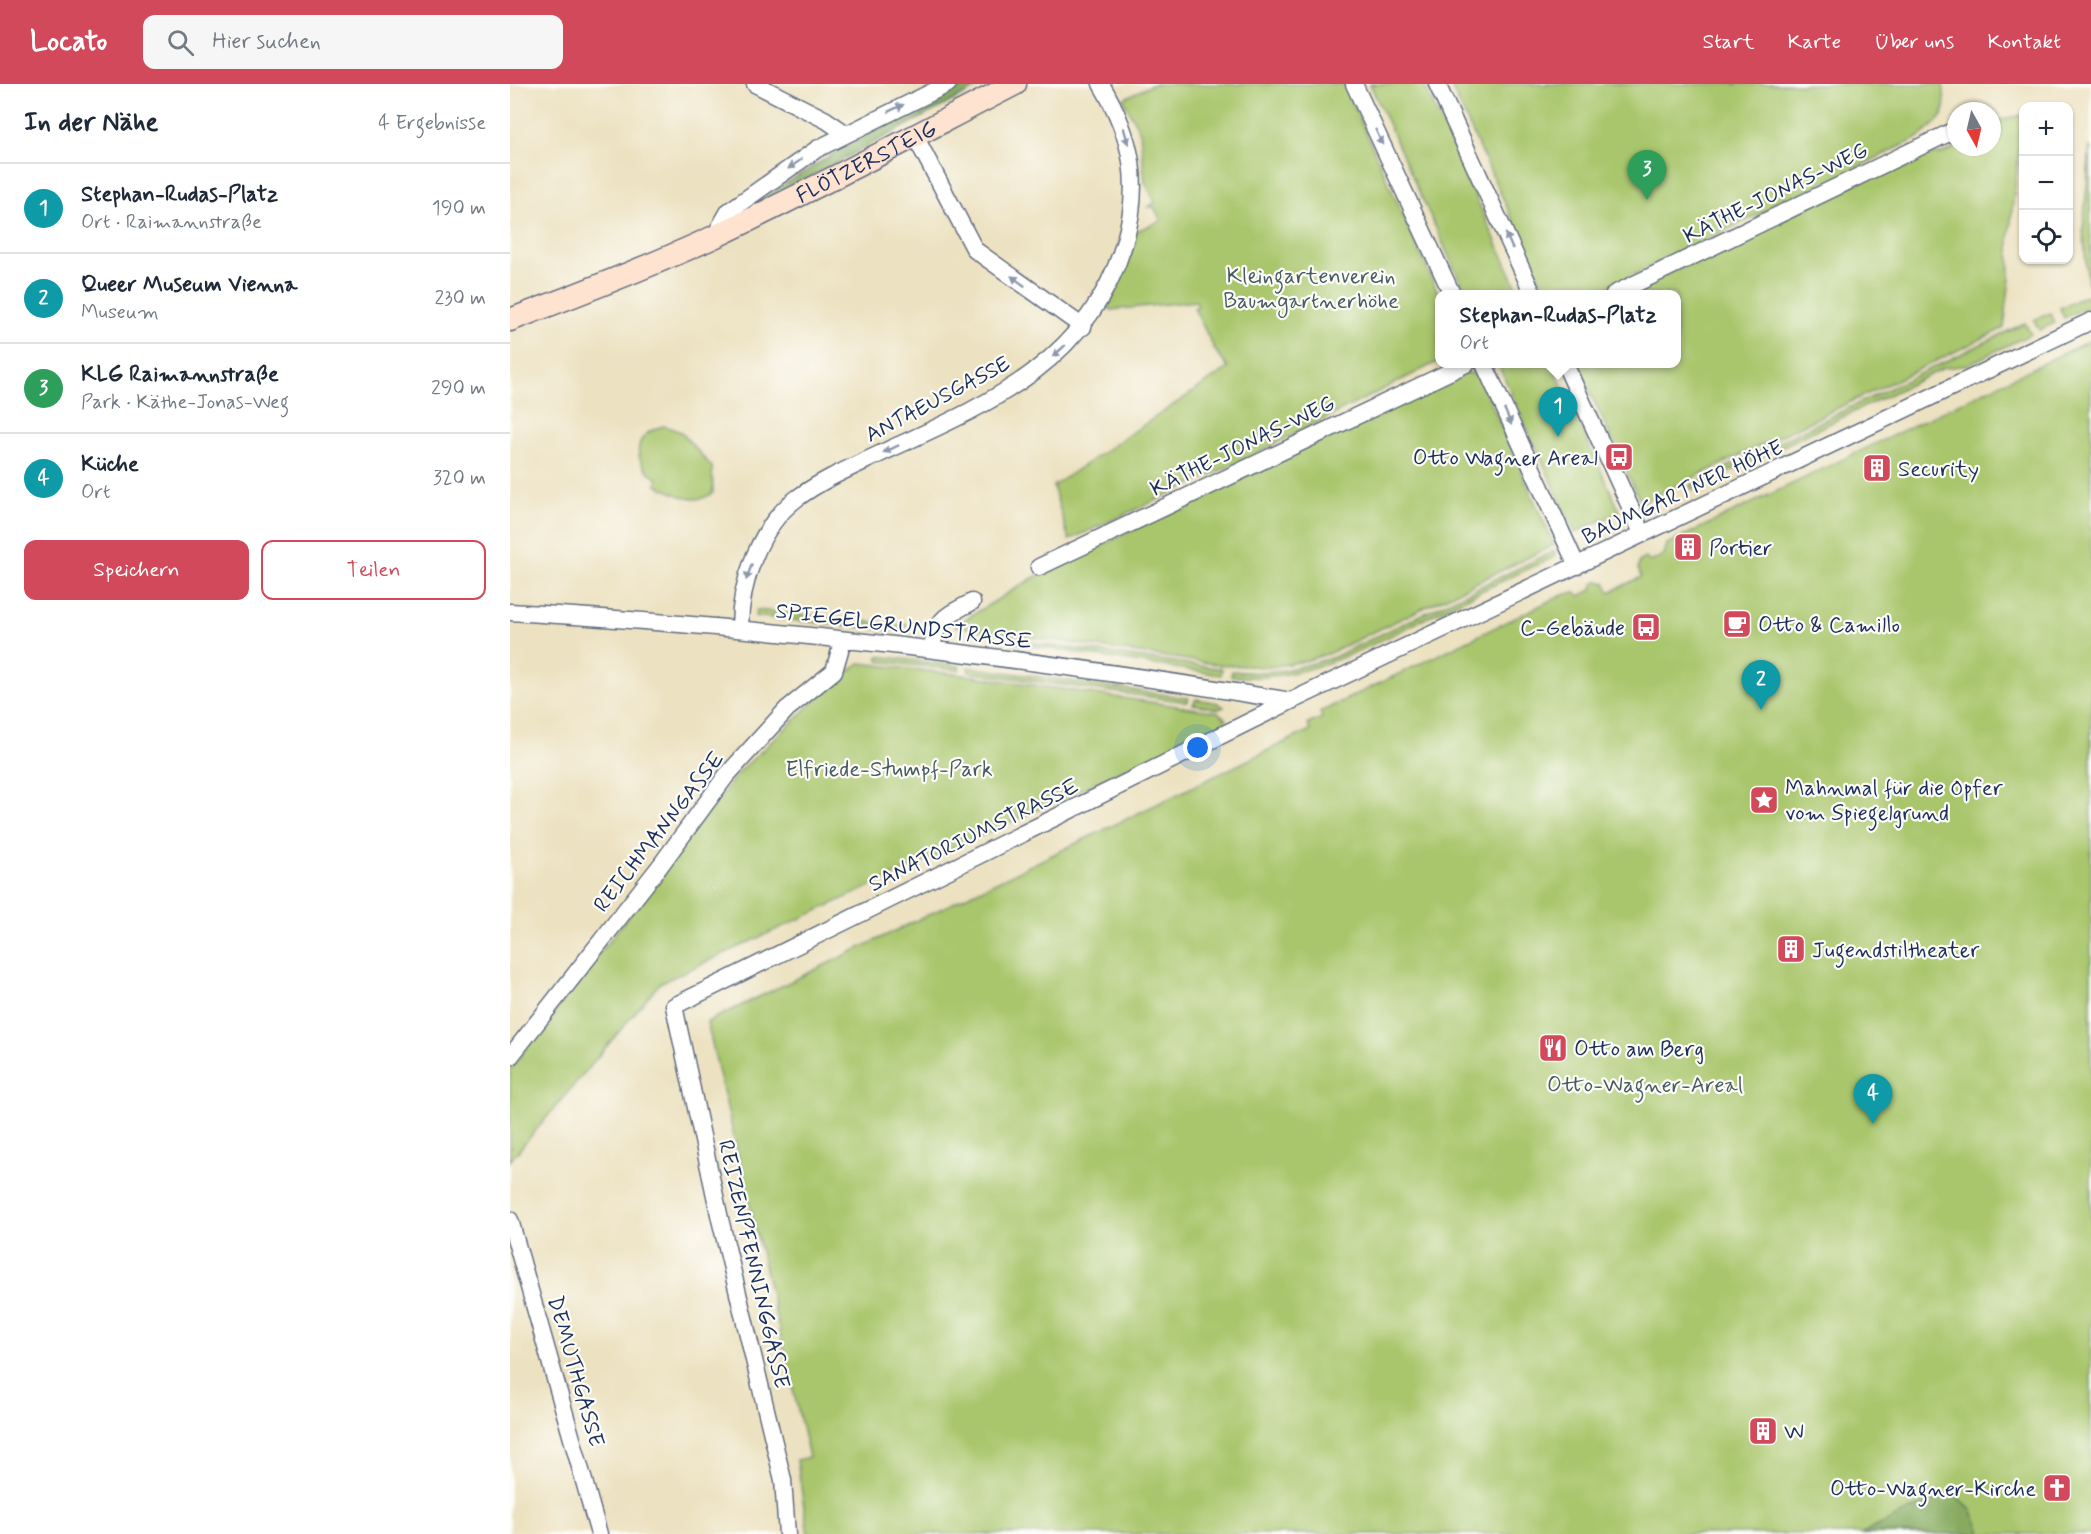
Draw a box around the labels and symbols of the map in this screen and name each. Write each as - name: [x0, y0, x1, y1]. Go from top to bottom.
- north arrow: [1947, 102, 2001, 156]
- one-way arrow: [888, 104, 905, 113]
- street label: FLÖTZERSTEIG: [792, 115, 942, 211]
- one-way arrow: [1122, 128, 1131, 146]
- one-way arrow: [1374, 129, 1383, 146]
- street label: KÄTHE-JONAS-WEG: [1679, 137, 1873, 251]
- pin: 3: [1628, 150, 1666, 200]
- one-way arrow: [788, 158, 803, 170]
- one-way arrow: [1504, 233, 1513, 250]
- park label: Kleingartenverein Baumgartnerhöhe: [1223, 263, 1399, 319]
- one-way arrow: [1010, 275, 1026, 287]
- one-way arrow: [1052, 344, 1067, 357]
- street label: ANTAEUSGASSE: [861, 350, 1015, 450]
- pin: 1: [1538, 388, 1578, 437]
- street label: KÄTHE-JONAS-WEG: [1146, 390, 1340, 504]
- one-way arrow: [1503, 408, 1513, 426]
- street label: BAUMGARTNER HÖHE: [1578, 434, 1788, 552]
- bus stop icon: Otto Wagner Areal: [1603, 441, 1635, 473]
- one-way arrow: [881, 444, 899, 454]
- place label: Otto Wagner Areal: [1413, 445, 1598, 476]
- building icon: Security: [1861, 452, 1893, 484]
- place label: Security: [1898, 456, 1979, 484]
- building icon: Portier: [1672, 531, 1704, 563]
- place label: Portier: [1709, 535, 1772, 563]
- one-way arrow: [744, 563, 754, 581]
- street label: SPIEGELGRUNDSTRASSE: [774, 597, 1034, 657]
- cafe icon: Otto & Camillo: [1721, 608, 1753, 640]
- bus stop icon: C-Gebäude: [1630, 611, 1662, 643]
- place label: Otto & Camillo: [1758, 612, 1900, 640]
- place label: C-Gebäude: [1520, 615, 1625, 643]
- pin: 2: [1742, 660, 1780, 710]
- your location: [1183, 733, 1212, 762]
- street label: REICHMANNGASSE: [588, 746, 731, 918]
- park label: Elfriede-Stumpf-Park: [785, 756, 993, 784]
- street label: SANATORIUMSTRASSE: [864, 773, 1084, 899]
- place label: Mahnmal für die Opfer vom Spiegelgrund: [1785, 775, 2004, 831]
- place icon: Mahnmal für die Opfer vom Spiegelgrund: [1748, 784, 1780, 816]
- building icon: Jugendstiltheater: [1775, 933, 1807, 965]
- place label: Jugendstiltheater: [1812, 937, 1980, 968]
- restaurant icon: Otto am Berg: [1537, 1032, 1569, 1064]
- place label: Otto am Berg: [1574, 1036, 1704, 1065]
- park label: Otto-Wagner-Areal: [1547, 1072, 1743, 1103]
- pin: 4: [1854, 1074, 1892, 1124]
- street label: REIZENPFENNINGGASSE: [711, 1137, 795, 1392]
- street label: DEMUTHGASSE: [540, 1293, 610, 1450]
- building icon: W: [1747, 1415, 1779, 1447]
- place label: W: [1784, 1419, 1804, 1447]
- church icon: Otto-Wagner-Kirche: [2041, 1472, 2073, 1504]
- place label: Otto-Wagner-Kirche: [1830, 1476, 2036, 1507]

